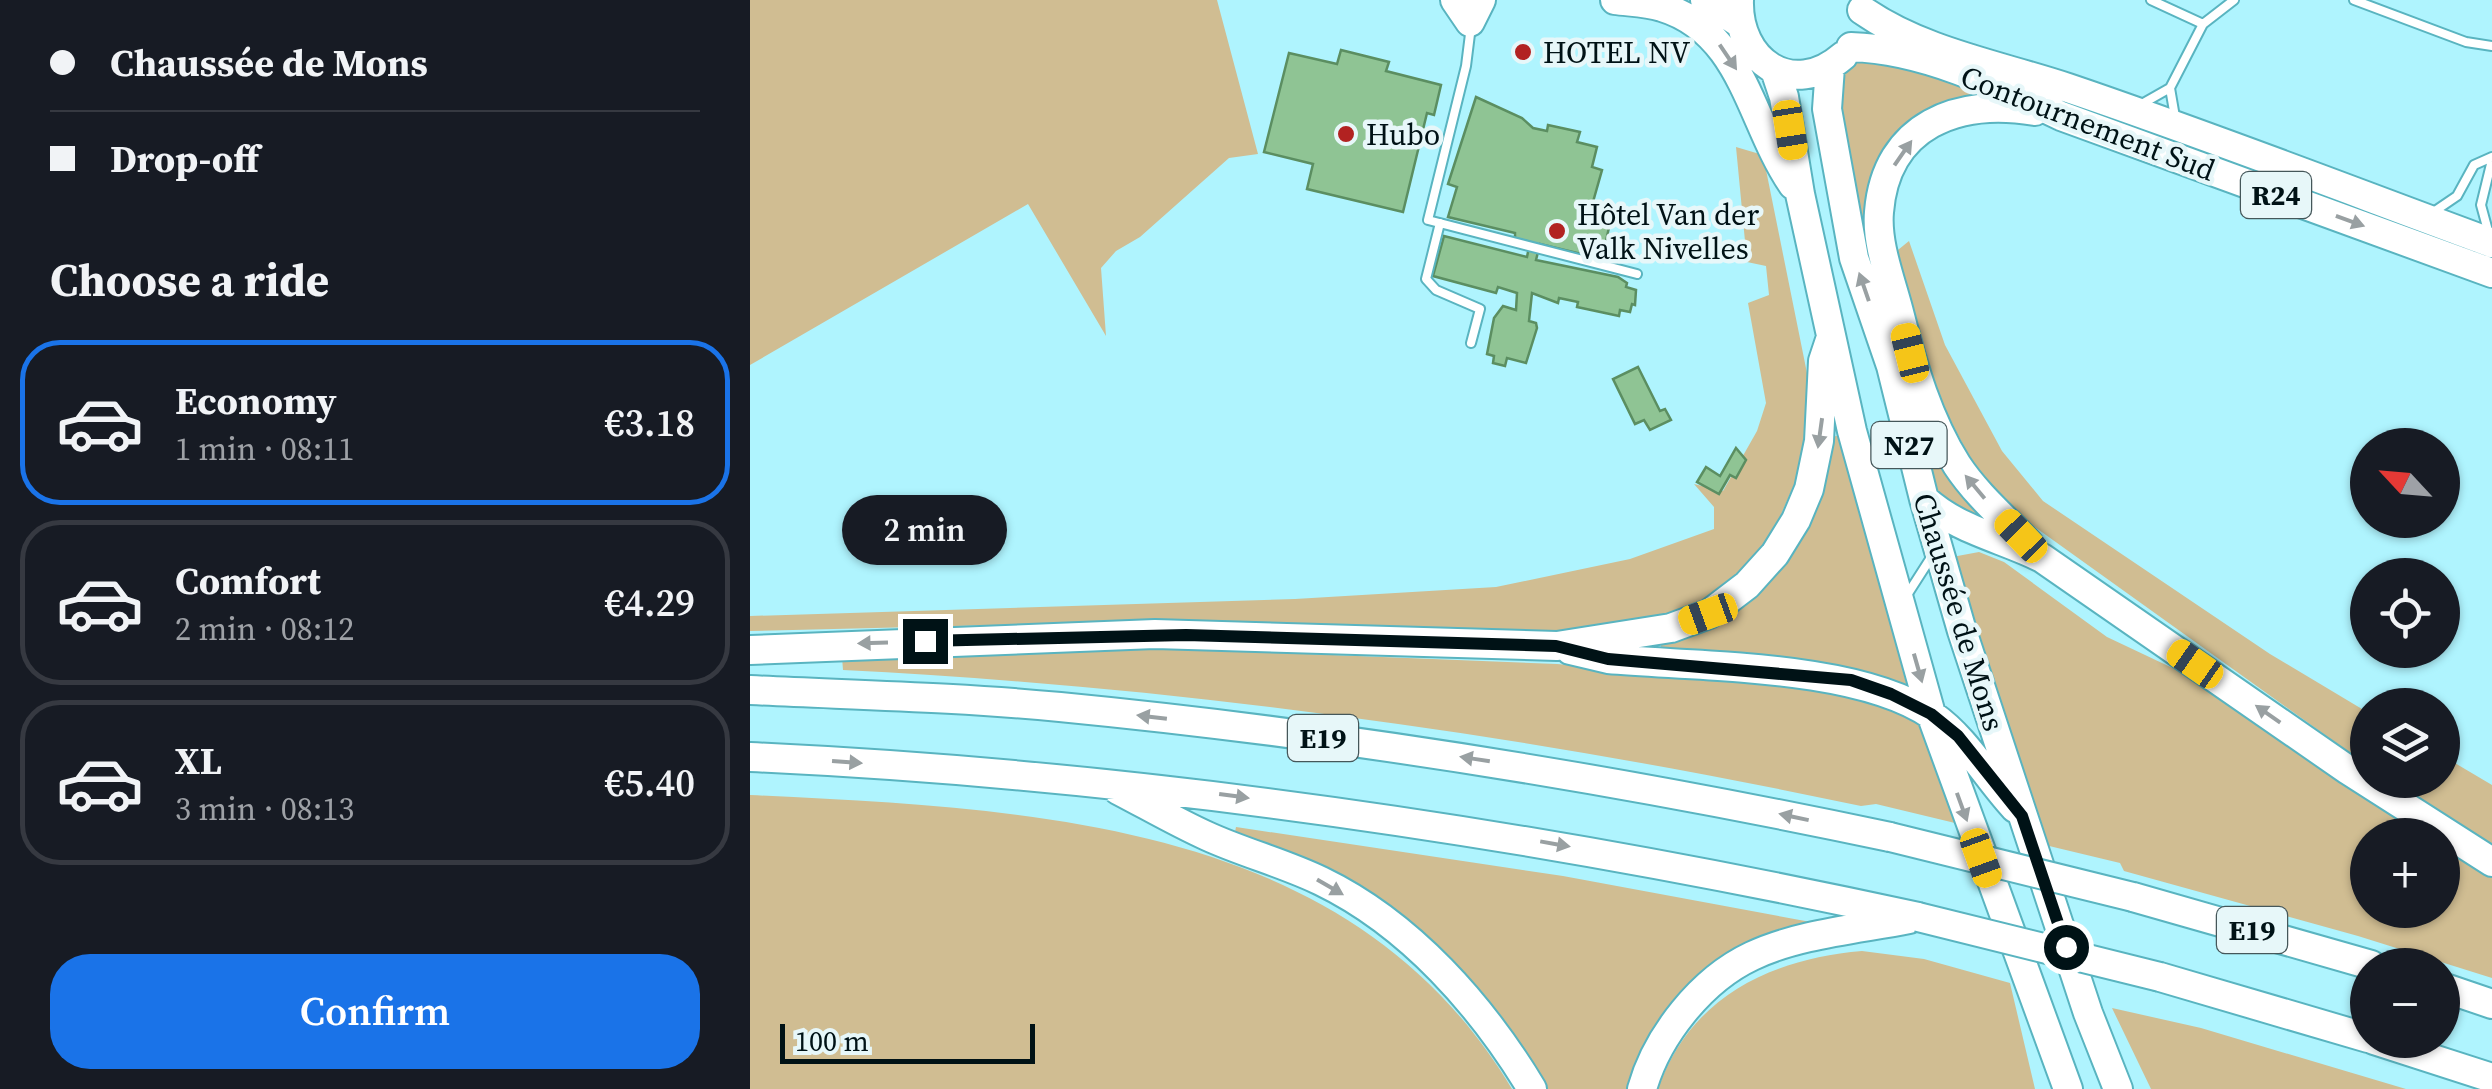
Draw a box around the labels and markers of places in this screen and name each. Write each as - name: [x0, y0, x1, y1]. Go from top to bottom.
- place label: HOTEL NV: [1543, 32, 1690, 73]
- marker: HOTEL NV: [1512, 41, 1534, 63]
- place label: Hubo: [1366, 114, 1440, 155]
- marker: Hubo: [1335, 123, 1357, 145]
- place label: Hôtel Van der Valk Nivelles: [1577, 194, 1759, 269]
- marker: Hôtel Van der Valk Nivelles: [1546, 220, 1568, 242]

